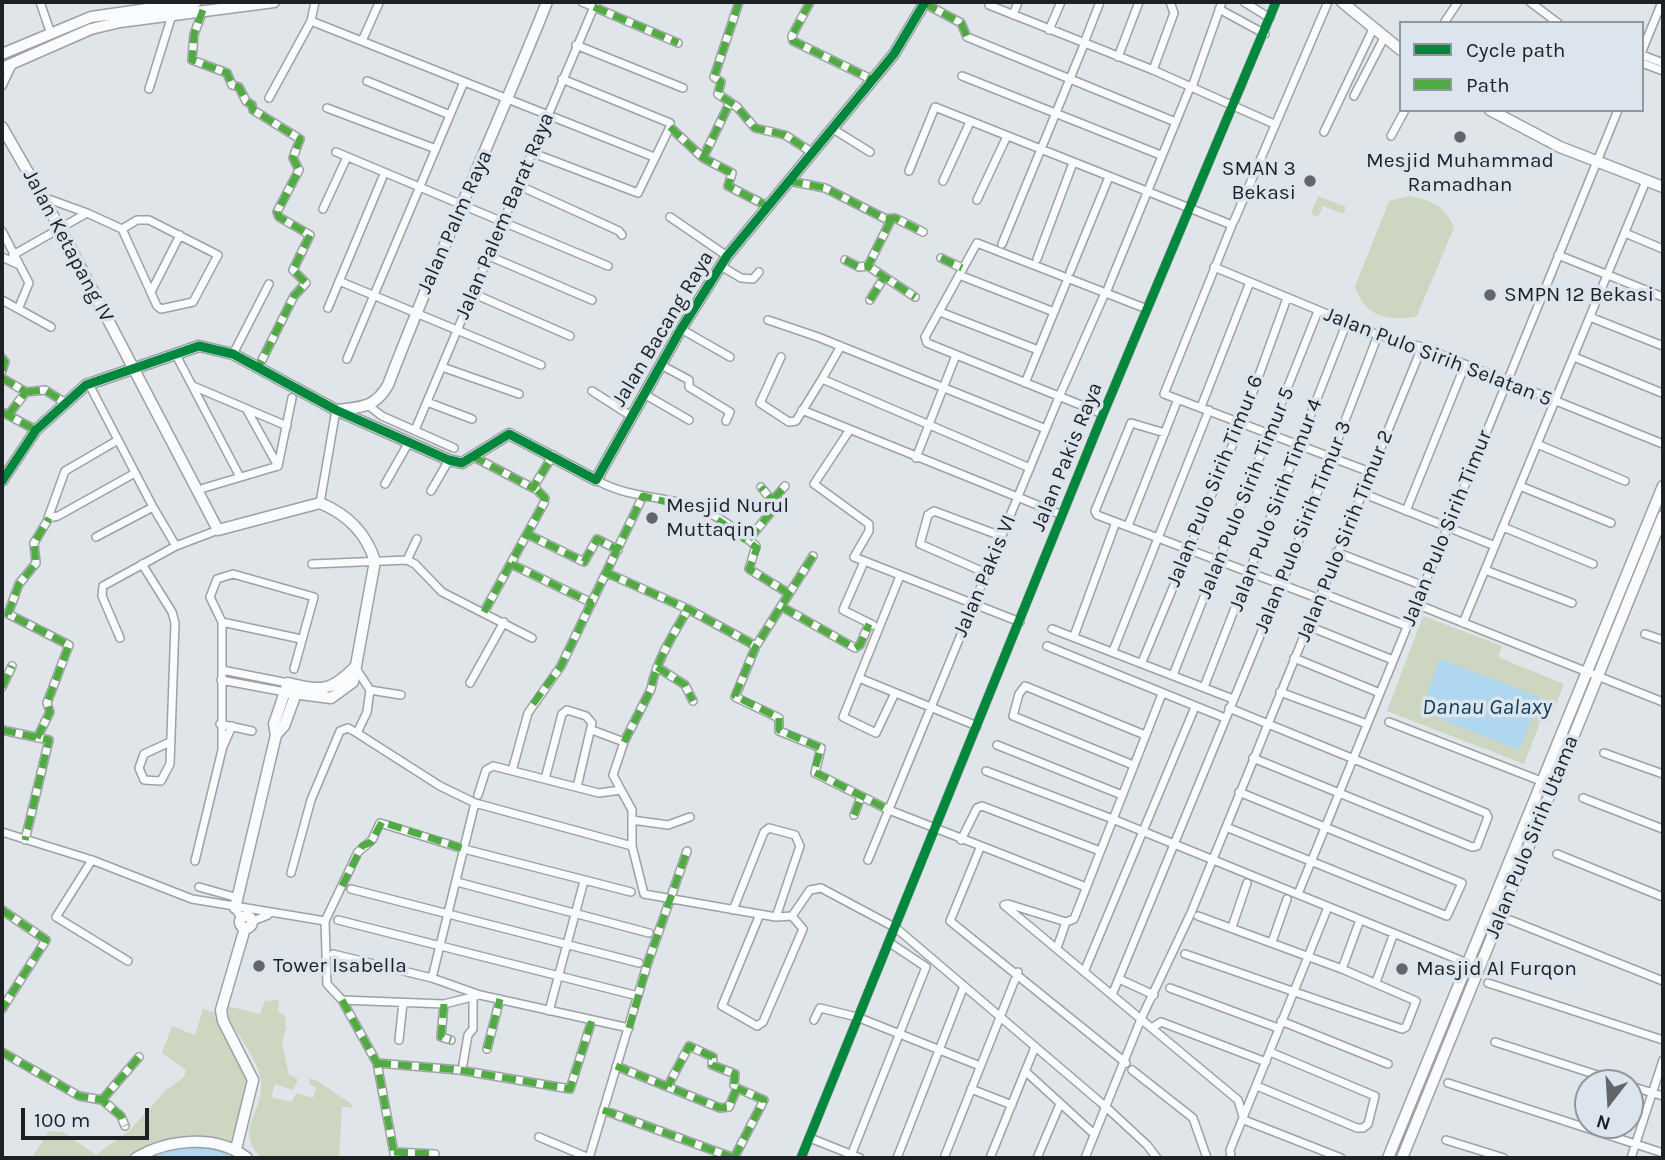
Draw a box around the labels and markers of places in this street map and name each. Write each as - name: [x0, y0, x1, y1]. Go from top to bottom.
- marker: Mesjid Muhammad Ramadhan: [1452, 129, 1468, 145]
- place label: Mesjid Muhammad Ramadhan: [1366, 148, 1554, 198]
- place label: SMAN 3 Bekasi: [1222, 156, 1296, 206]
- marker: SMAN 3 Bekasi: [1302, 173, 1318, 189]
- place label: SMPN 12 Bekasi: [1504, 282, 1654, 308]
- marker: SMPN 12 Bekasi: [1482, 287, 1498, 303]
- place label: Mesjid Nurul Muttaqin: [666, 493, 789, 543]
- marker: Mesjid Nurul Muttaqin: [644, 510, 660, 526]
- place label: Tower Isabella: [273, 953, 407, 979]
- place label: Masjid Al Furqon: [1416, 956, 1577, 982]
- marker: Tower Isabella: [251, 958, 267, 974]
- marker: Masjid Al Furqon: [1394, 961, 1410, 977]

